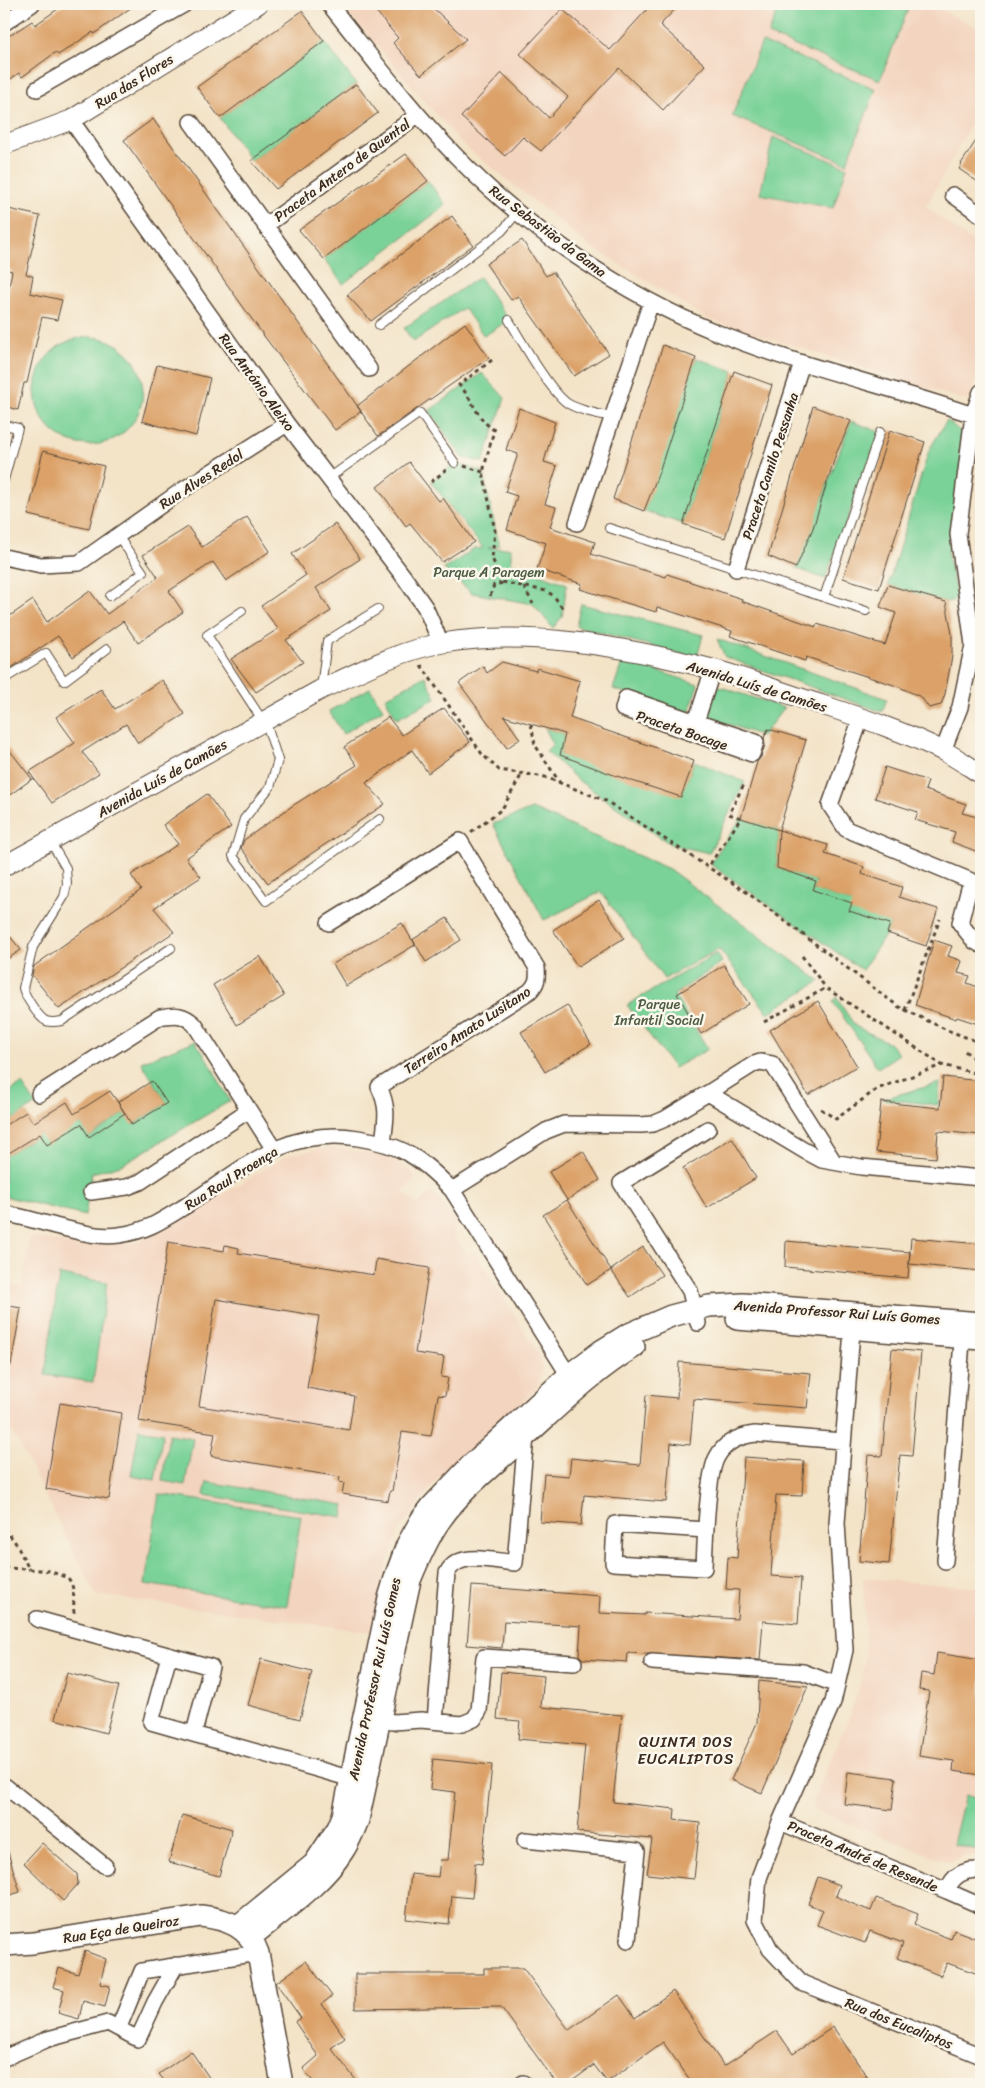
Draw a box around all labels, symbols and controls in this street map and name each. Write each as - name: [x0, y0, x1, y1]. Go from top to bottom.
- street label: Rua das Flores: [90, 47, 179, 116]
- street label: Praceta Antero de Quental: [269, 111, 417, 229]
- street label: Rua Sebastião da Gama: [483, 179, 612, 284]
- street label: Rua António Aleixo: [212, 328, 301, 437]
- street label: Praceta Camilo Pessanha: [735, 389, 806, 543]
- street label: Rua Alves Redol: [154, 442, 249, 516]
- park label: Parque A Paragem: [433, 560, 545, 585]
- street label: Avenida Luís de Camões: [683, 653, 831, 720]
- street label: Praceta Bocage: [633, 703, 731, 758]
- street label: Avenida Luís de Camões: [92, 732, 233, 825]
- street label: Terreiro Amato Lusitano: [398, 980, 536, 1081]
- park label: Parque Infantil Social: [614, 992, 705, 1033]
- street label: Rua Raul Proença: [179, 1140, 283, 1217]
- street label: Avenida Professor Rui Luís Gomes: [732, 1293, 941, 1332]
- street label: Avenida Professor Rui Luís Gomes: [341, 1575, 408, 1784]
- district label: QUINTA DOS EUCALIPTOS: [638, 1729, 734, 1772]
- street label: Praceta André de Resende: [783, 1813, 942, 1900]
- street label: Rua Eça de Queiroz: [61, 1908, 181, 1951]
- street label: Rua dos Eucaliptos: [841, 1990, 957, 2057]

